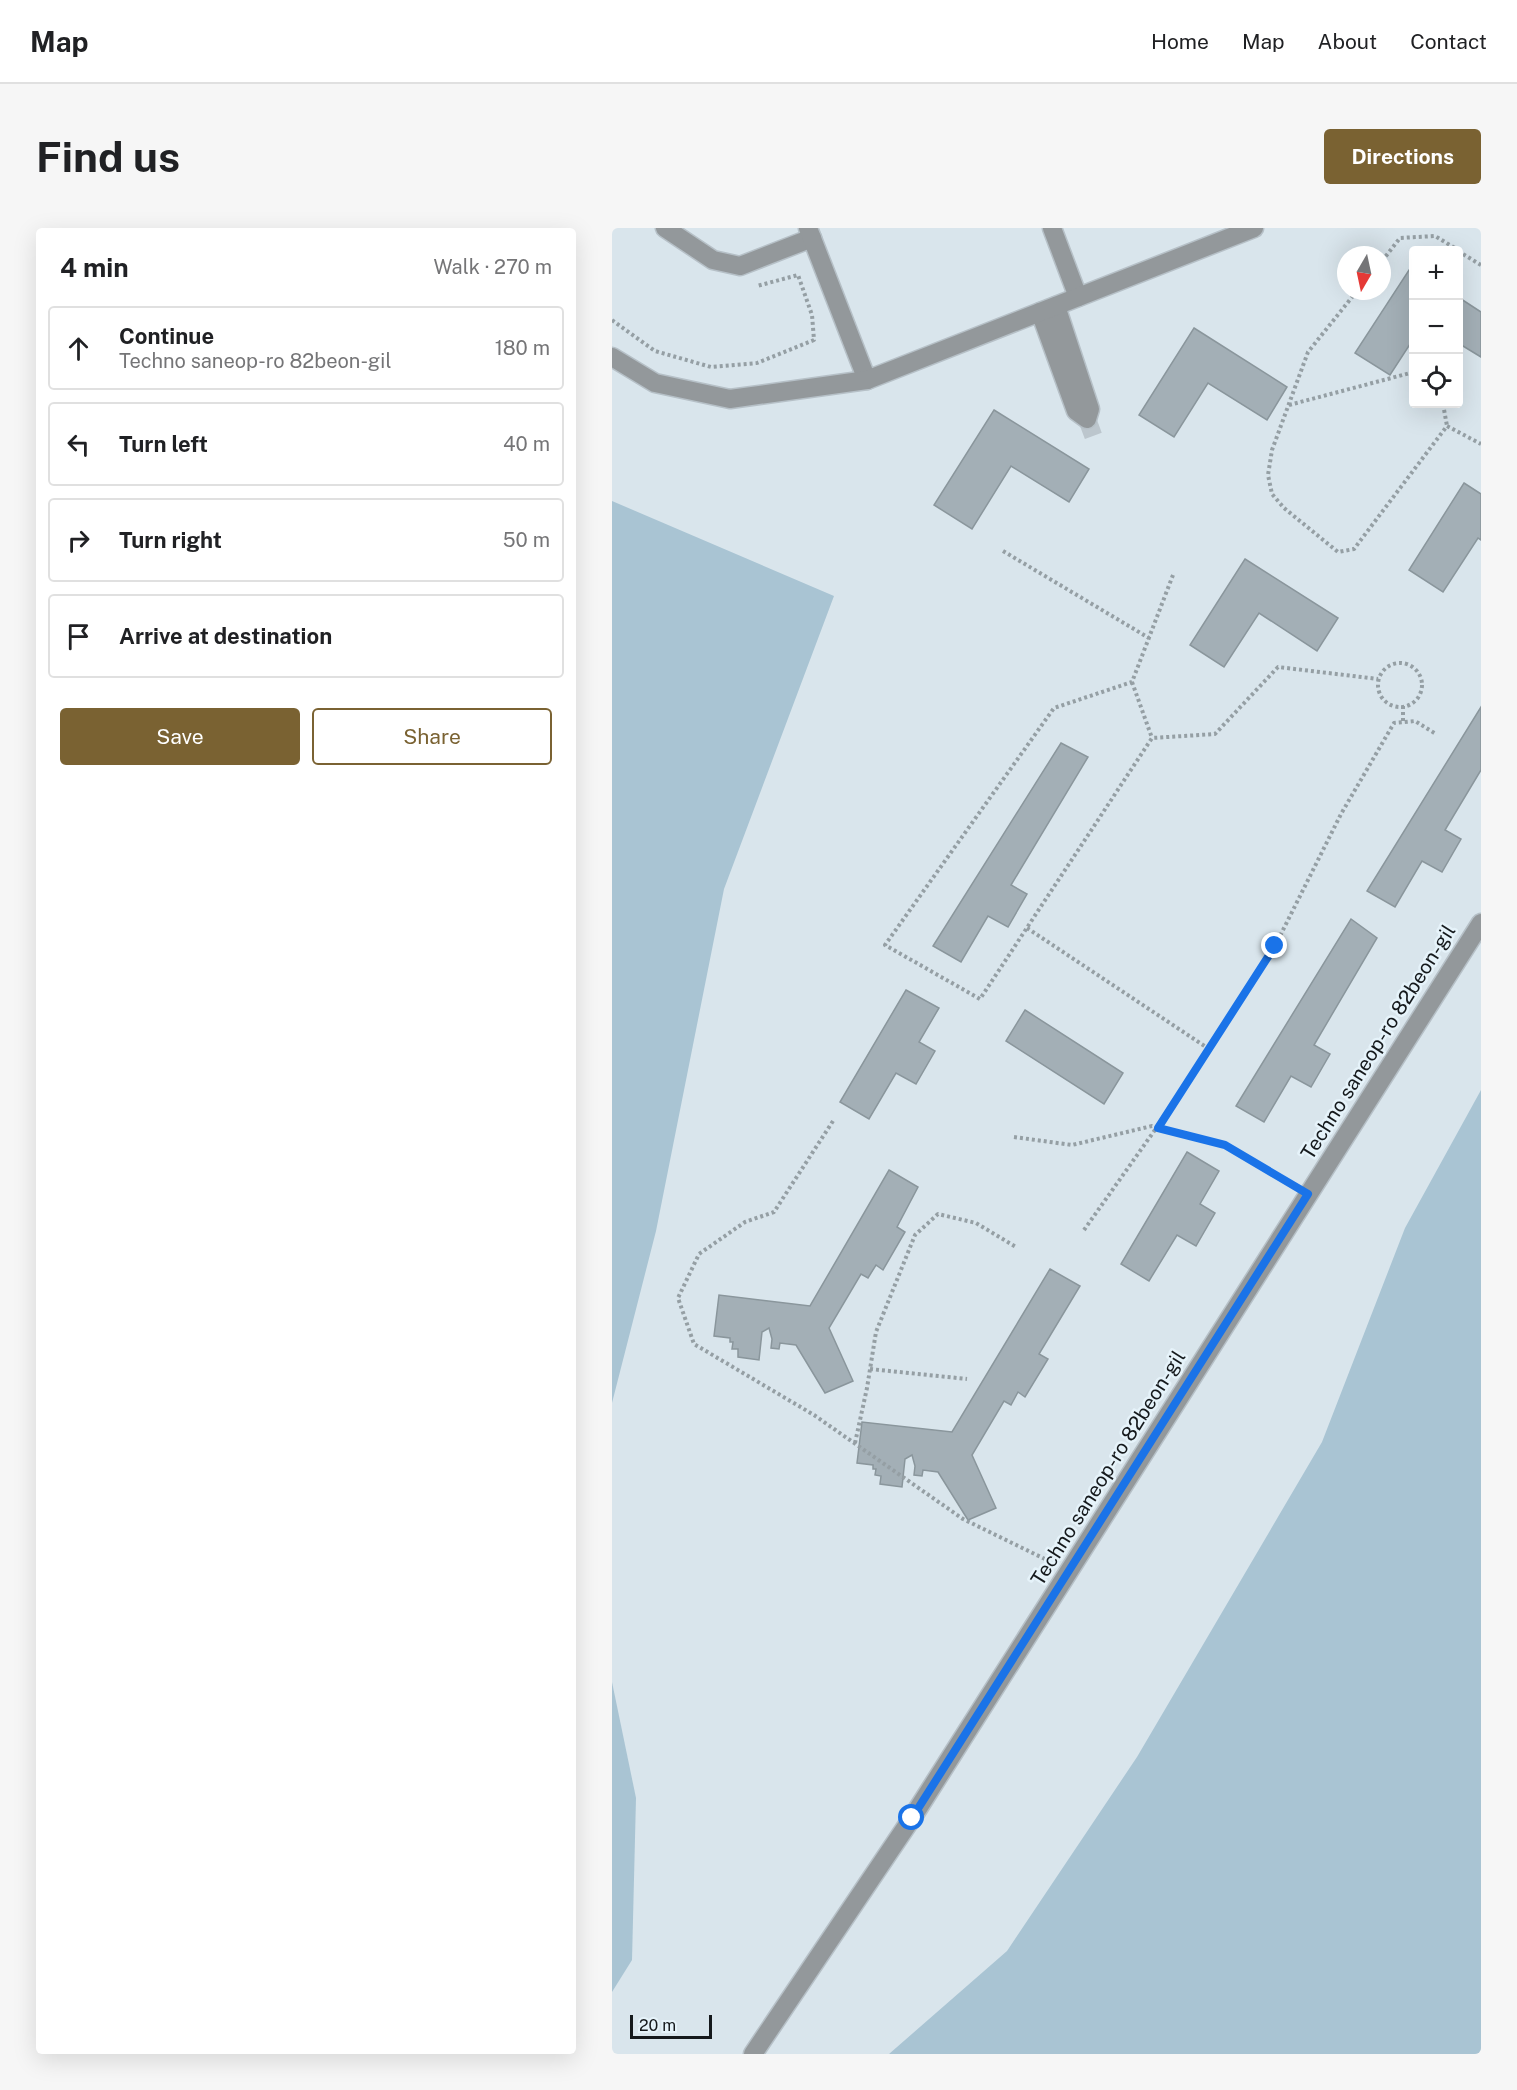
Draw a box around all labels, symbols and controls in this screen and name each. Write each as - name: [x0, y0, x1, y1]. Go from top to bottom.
- text: Map: [30, 25, 89, 58]
- text: Home: [1151, 29, 1209, 54]
- text: Map: [1242, 29, 1285, 54]
- text: About: [1318, 29, 1377, 54]
- text: Contact: [1410, 29, 1487, 54]
- button: Directions: [1324, 129, 1481, 184]
- text: Find us: [36, 132, 180, 181]
- north arrow: [1337, 246, 1391, 300]
- map controls: [1409, 246, 1463, 408]
- button: +: [1409, 246, 1463, 300]
- text: 4 min: [60, 252, 129, 283]
- text: Walk · 270 m: [433, 255, 552, 279]
- button: −: [1409, 300, 1463, 354]
- text: Continue: [119, 323, 214, 349]
- icon: ahead: [62, 332, 95, 365]
- text: 180 m: [495, 336, 550, 360]
- text: Techno saneop-ro 82beon-gil: [119, 349, 391, 373]
- button: locate: [1409, 354, 1463, 408]
- icon: left: [62, 428, 95, 461]
- text: Turn left: [119, 431, 208, 457]
- text: 40 m: [503, 432, 550, 456]
- icon: right: [62, 524, 95, 557]
- text: Turn right: [119, 527, 222, 553]
- text: 50 m: [503, 528, 550, 552]
- icon: arrive: [62, 620, 95, 653]
- text: Arrive at destination: [119, 623, 332, 649]
- button: Save: [60, 708, 300, 765]
- button: Share: [312, 708, 552, 765]
- street label: Techno saneop-ro 82beon-gil: [1296, 920, 1460, 1164]
- route end: [1261, 932, 1287, 958]
- street label: Techno saneop-ro 82beon-gil: [1026, 1346, 1190, 1590]
- route start: [898, 1804, 924, 1830]
- scale bar: [630, 2012, 712, 2040]
- text: 20 m: [639, 2016, 676, 2035]

